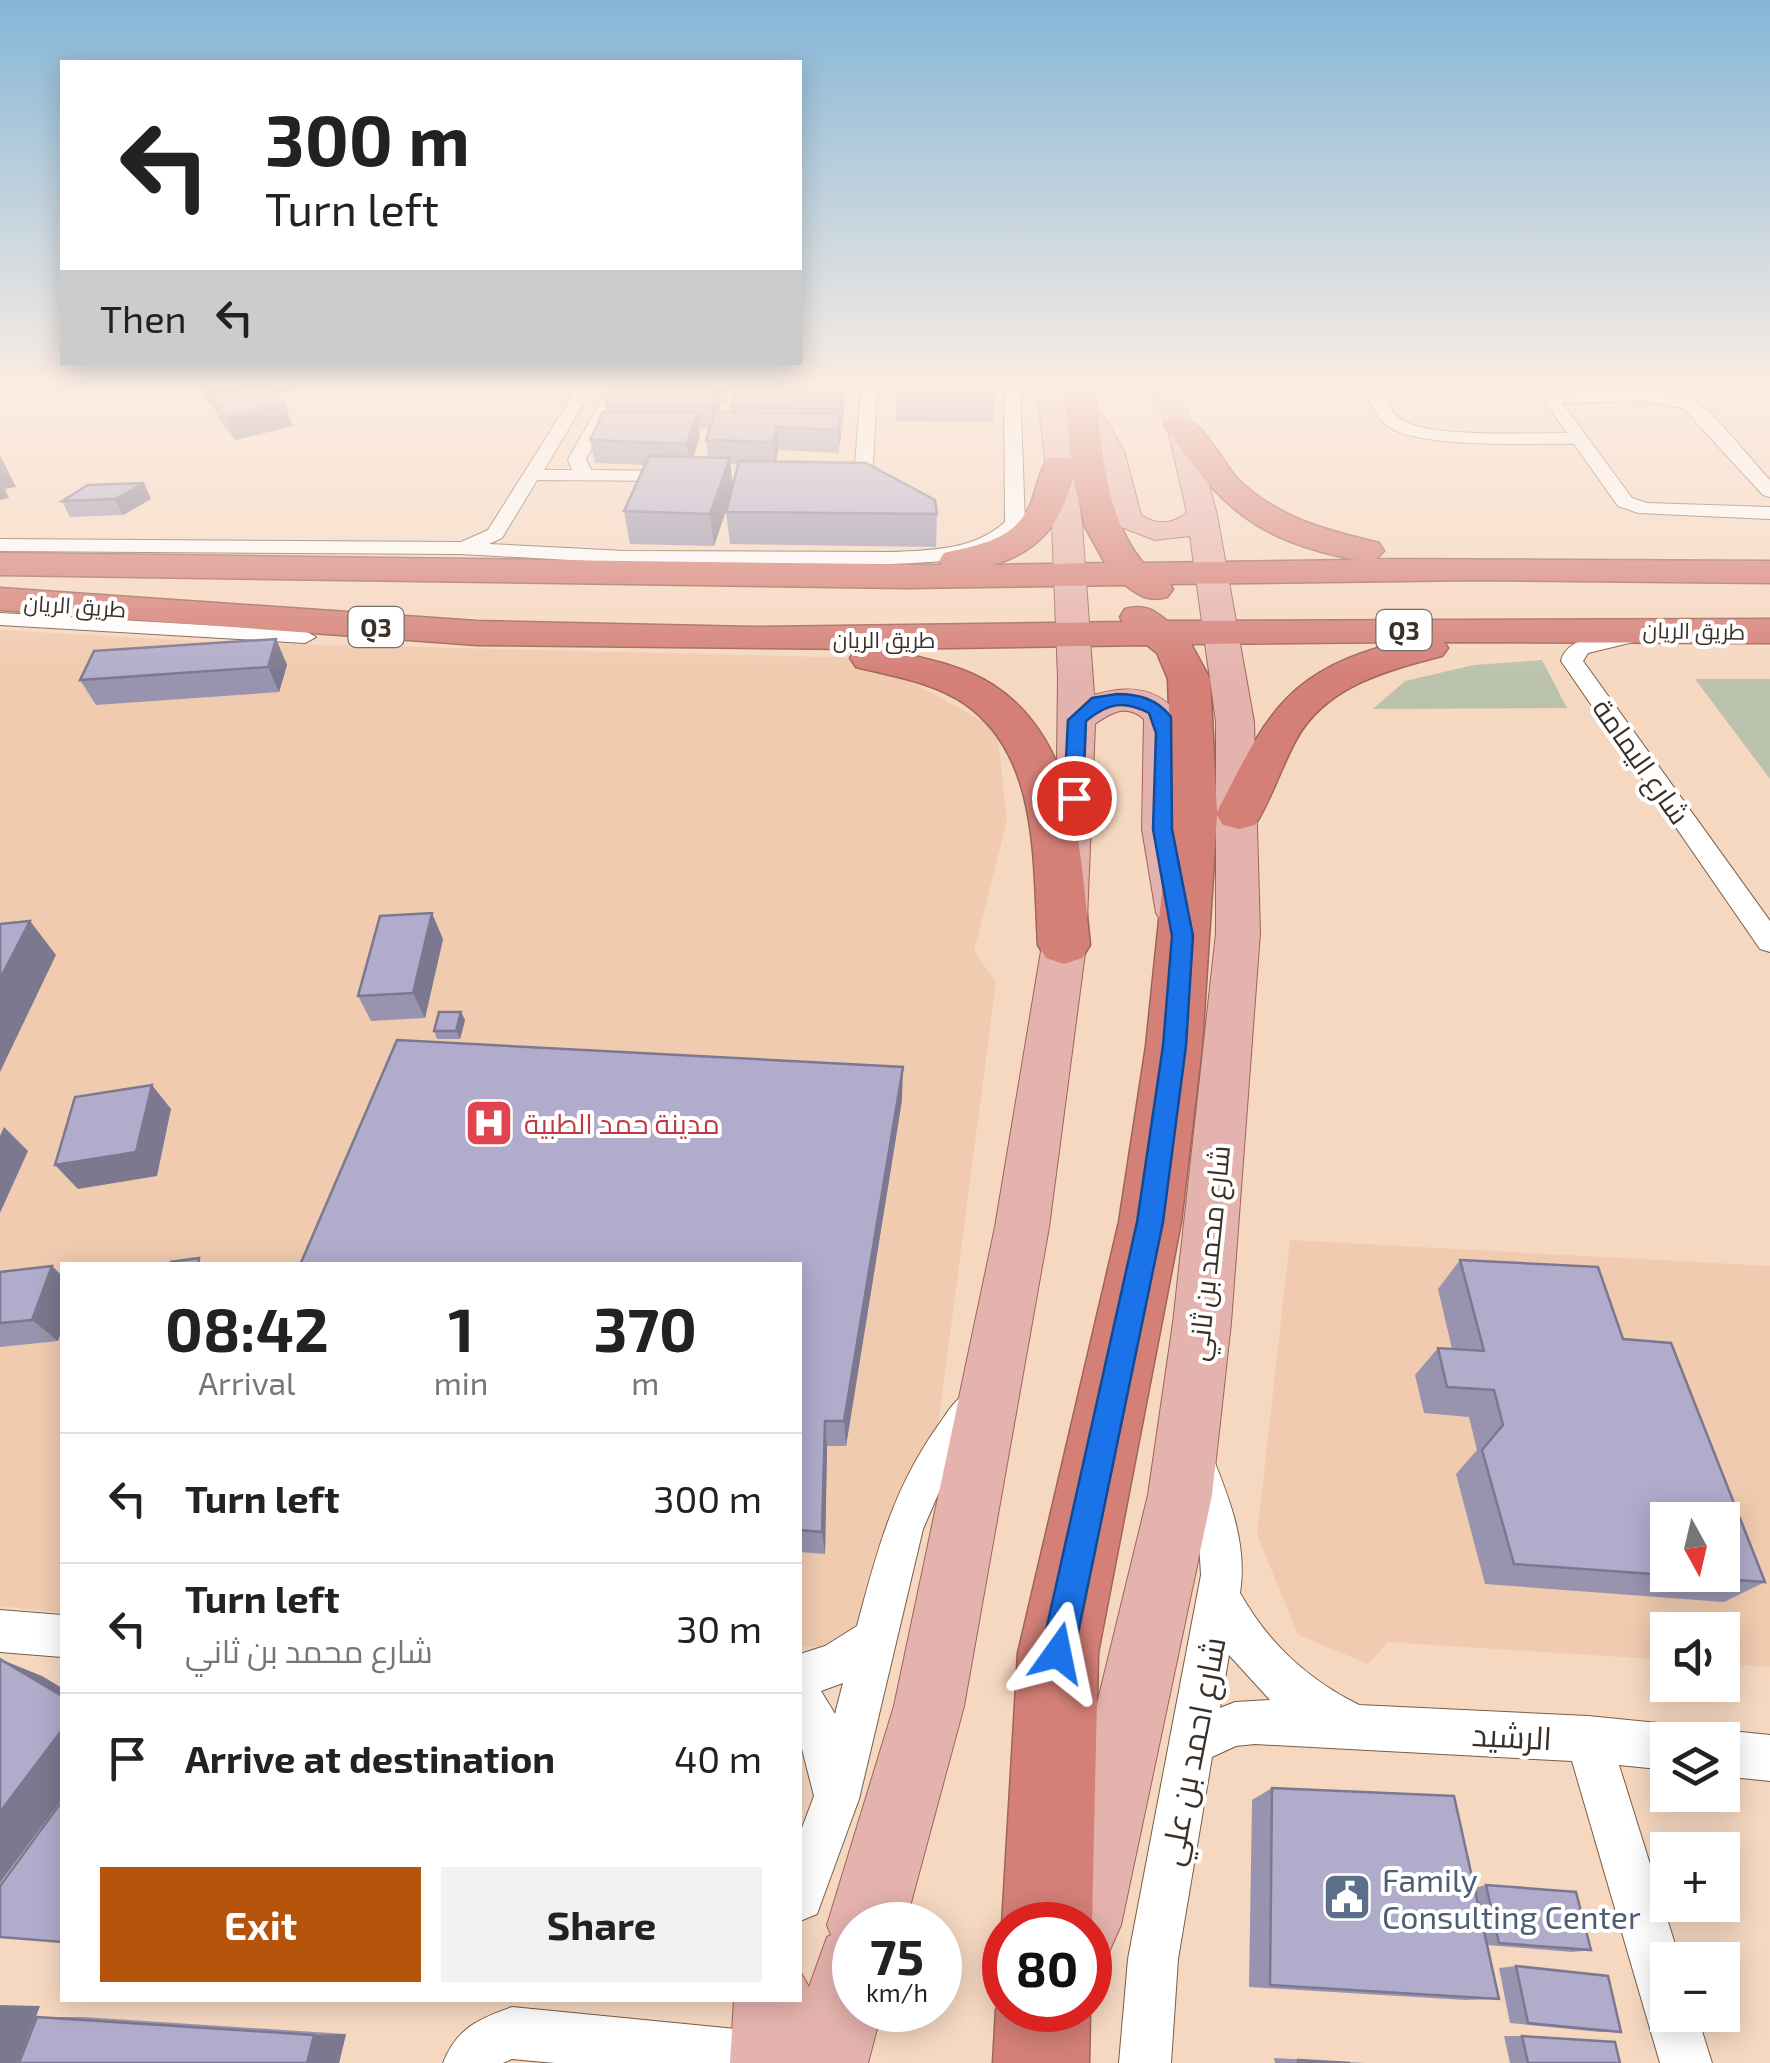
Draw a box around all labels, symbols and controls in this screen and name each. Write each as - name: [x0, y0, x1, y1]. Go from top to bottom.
- text: 300 m: [265, 96, 470, 180]
- icon: left: [100, 100, 230, 230]
- text: Turn left: [265, 181, 439, 235]
- icon: left: [207, 290, 262, 345]
- text: Then: [100, 295, 187, 341]
- street label: طريق الريان: [23, 588, 127, 624]
- road number: Q3: [348, 607, 404, 647]
- road number: Q3: [1376, 610, 1432, 650]
- street label: طريق الريان: [1642, 616, 1745, 646]
- street label: طريق الريان: [833, 626, 935, 654]
- street label: شارع اليمامة: [1584, 692, 1698, 832]
- pin: [1032, 756, 1117, 841]
- icon: arrive: [1047, 771, 1102, 826]
- hospital icon: مدينة حمد الطبية: [463, 1097, 515, 1149]
- place label: مدينة حمد الطبية: [524, 1106, 720, 1140]
- street label: شارع محمد بن ثاني: [1180, 1143, 1242, 1363]
- text: 08:42: [165, 1292, 329, 1364]
- text: 1: [448, 1292, 474, 1364]
- text: 370: [593, 1292, 697, 1364]
- text: Arrival: [198, 1363, 296, 1401]
- text: min: [434, 1363, 488, 1401]
- text: m: [631, 1363, 659, 1401]
- icon: left: [100, 1471, 155, 1526]
- text: Turn left: [185, 1475, 340, 1521]
- text: 300 m: [653, 1475, 762, 1521]
- north arrow: [1650, 1502, 1740, 1592]
- map controls: [1650, 1502, 1740, 2032]
- text: Turn left: [185, 1575, 340, 1621]
- icon: left: [100, 1601, 155, 1656]
- position arrow: [1006, 1601, 1110, 1705]
- text: 30 m: [676, 1605, 762, 1651]
- button: sound: [1650, 1612, 1740, 1702]
- text: شارع محمد بن ثاني: [185, 1631, 433, 1669]
- street label: شارع احمد بن علي: [1150, 1633, 1240, 1870]
- street label: الرشيد: [1471, 1714, 1553, 1757]
- button: layers: [1650, 1722, 1740, 1812]
- icon: arrive: [100, 1731, 155, 1786]
- text: Arrive at destination: [185, 1735, 555, 1781]
- text: 40 m: [674, 1735, 762, 1781]
- button: +: [1650, 1832, 1740, 1922]
- place label: Family Consulting Center: [1382, 1860, 1641, 1935]
- button: Exit: [100, 1867, 421, 1982]
- button: Share: [441, 1867, 762, 1982]
- public building icon: Family Consulting Center: [1321, 1871, 1373, 1923]
- speed limit sign: 80: [982, 1902, 1112, 2032]
- text: 75: [870, 1925, 924, 1985]
- button: −: [1650, 1942, 1740, 2032]
- text: km/h: [866, 1977, 928, 2007]

